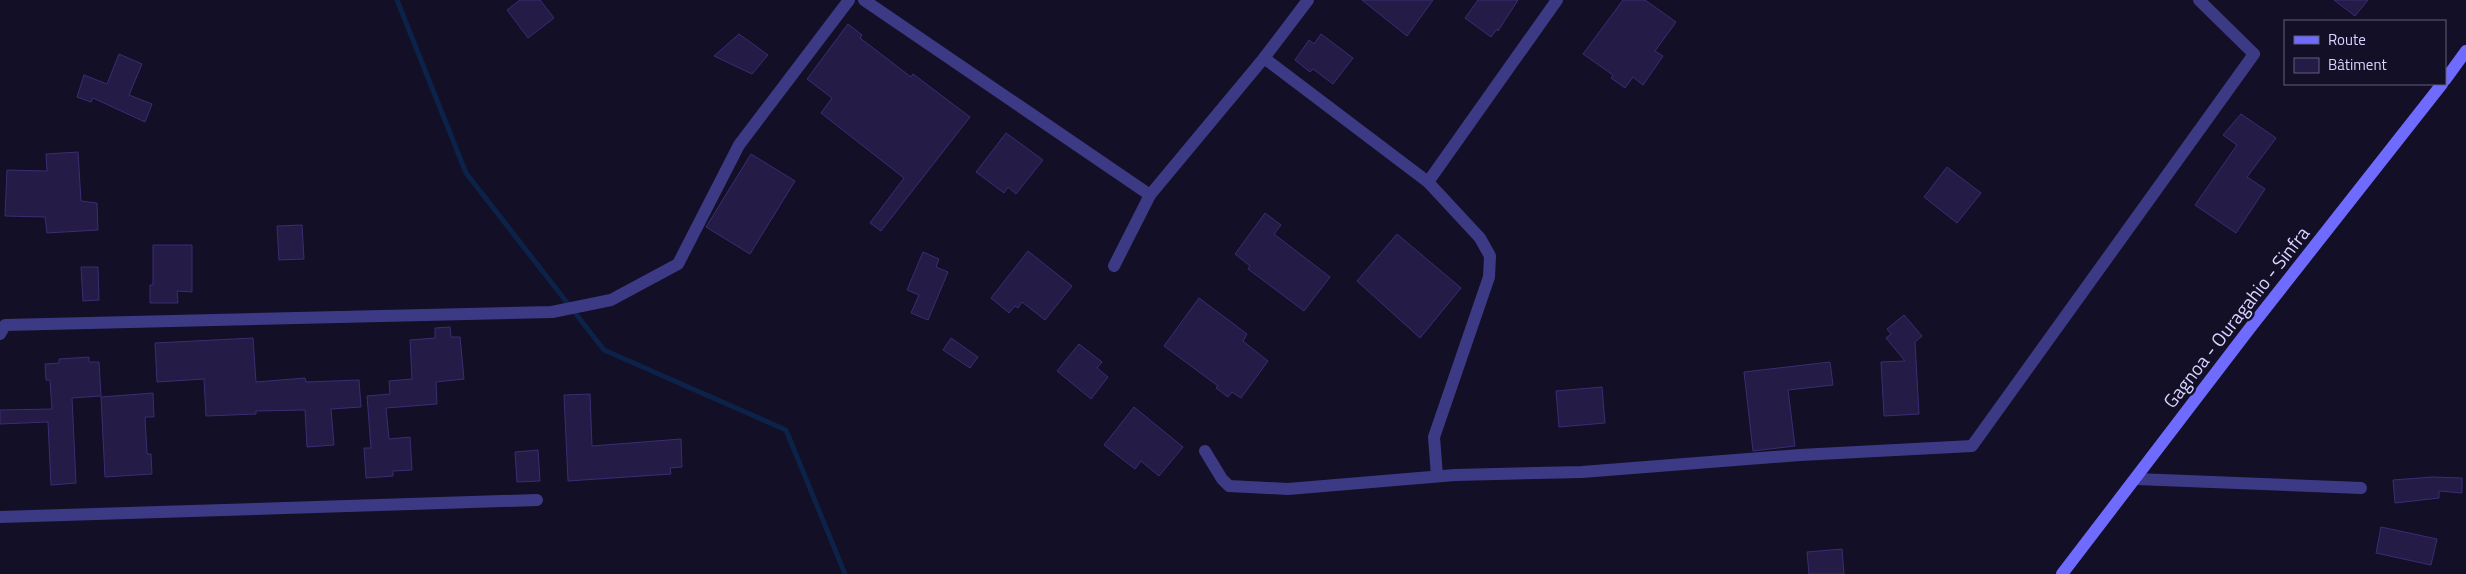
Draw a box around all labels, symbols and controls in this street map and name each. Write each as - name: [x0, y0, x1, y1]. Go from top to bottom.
- legend: [2284, 20, 2446, 85]
- text: Route: [2328, 28, 2366, 51]
- text: Bâtiment: [2328, 53, 2387, 76]
- street label: Gagnoa - Ouragahio - Sinfra: [2155, 219, 2316, 414]

